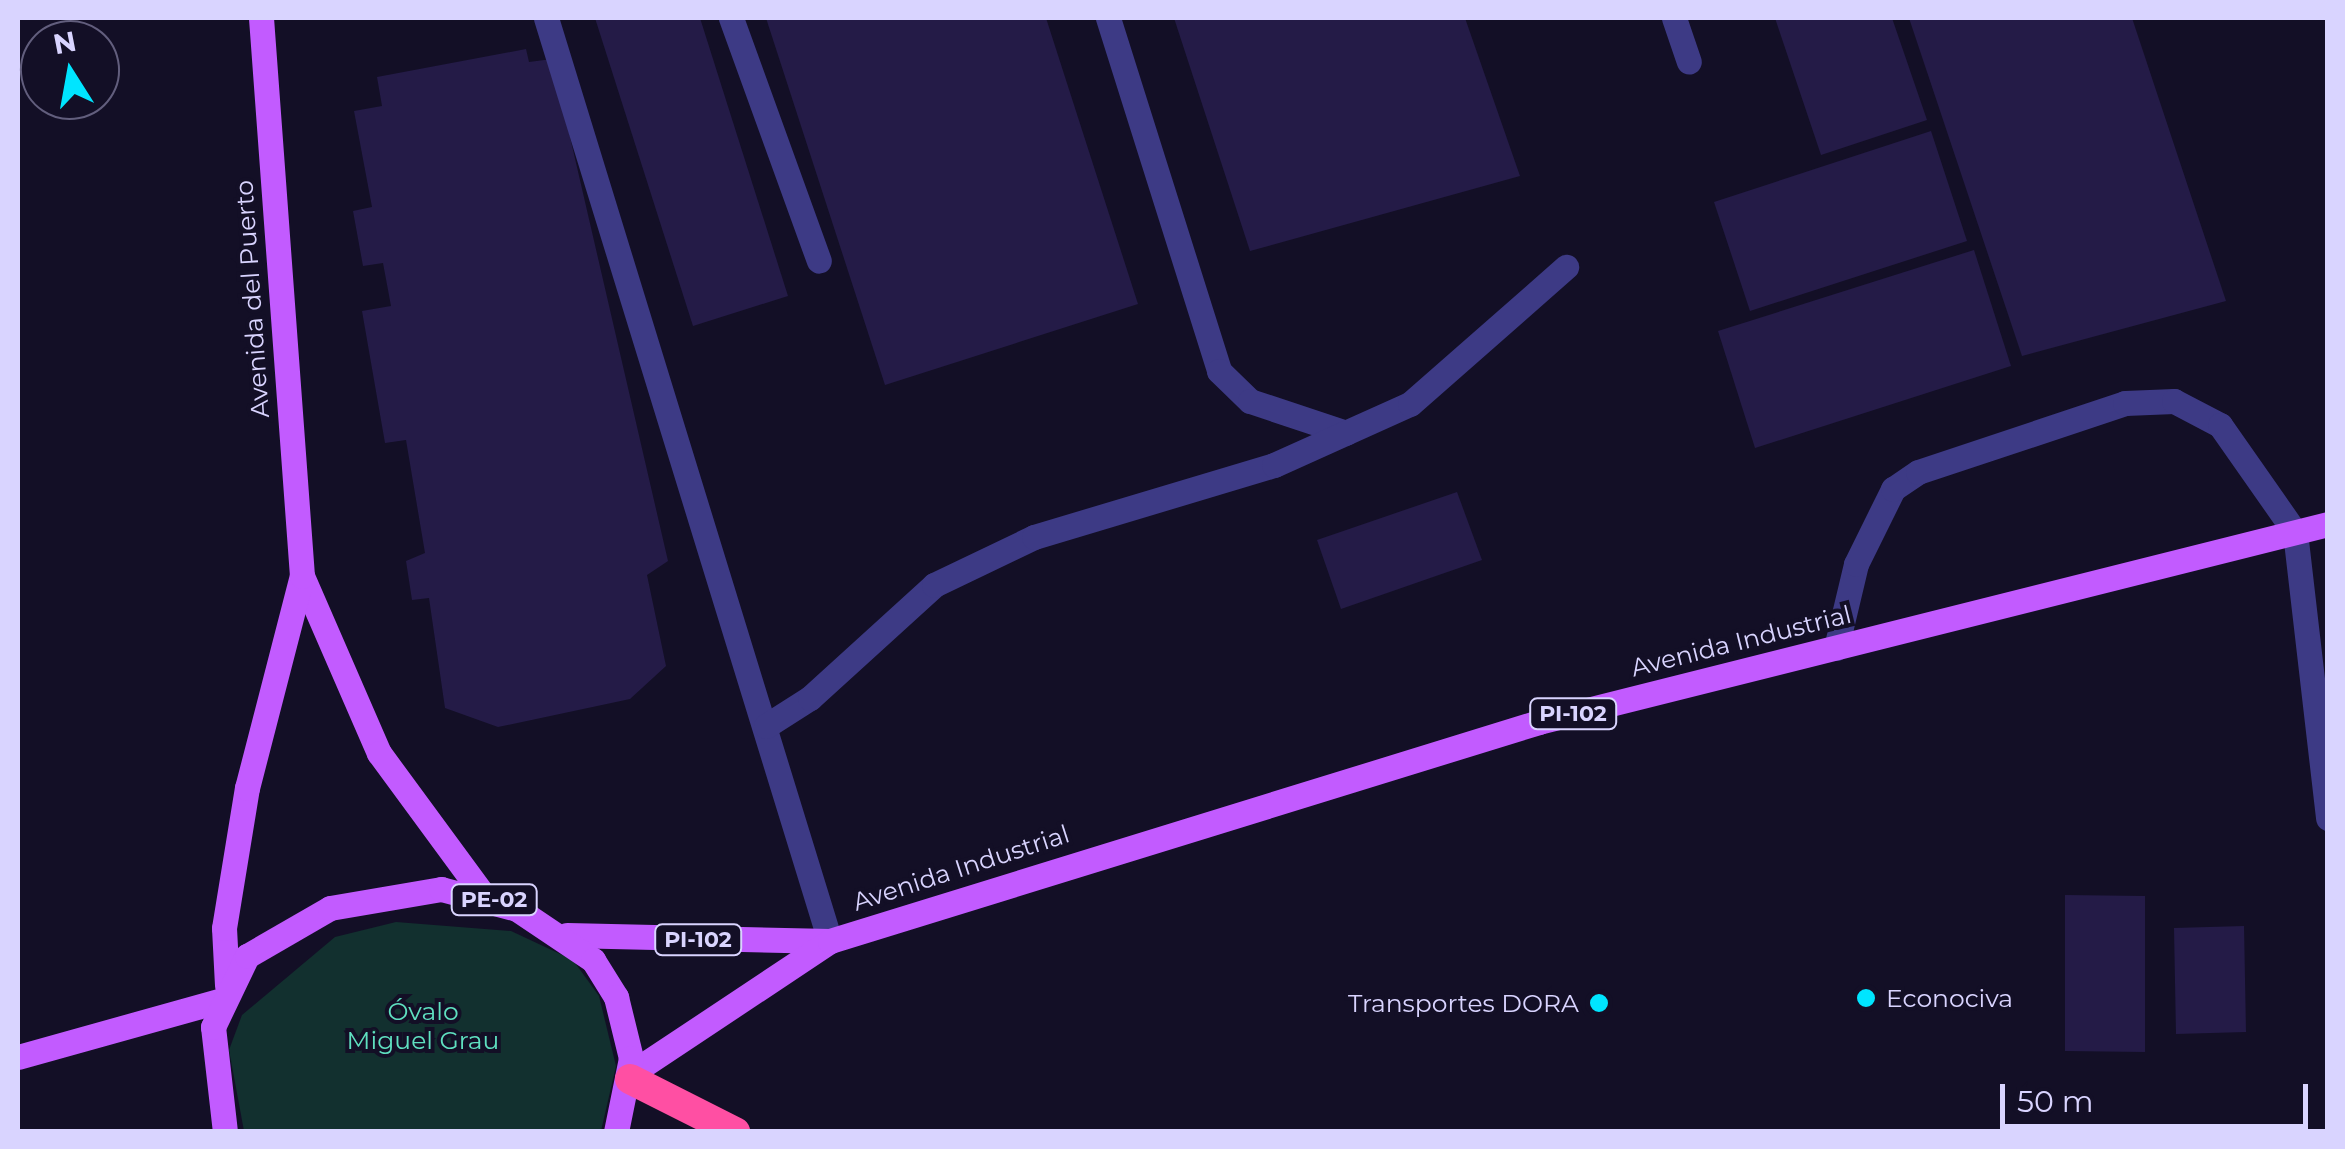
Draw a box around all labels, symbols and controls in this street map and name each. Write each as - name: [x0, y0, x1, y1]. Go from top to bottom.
- north arrow: [20, 20, 120, 120]
- text: N: [50, 24, 79, 61]
- street label: Avenida del Puerto: [229, 179, 275, 419]
- street label: Avenida Industrial: [1628, 599, 1854, 683]
- road number: PI-102: [1528, 697, 1618, 731]
- street label: Avenida Industrial: [849, 819, 1073, 917]
- road number: PE-02: [449, 883, 539, 917]
- road number: PI-102: [653, 923, 743, 957]
- place label: Econociva: [1886, 983, 2013, 1013]
- marker: Econociva: [1855, 987, 1877, 1009]
- place label: Transportes DORA: [1348, 988, 1579, 1018]
- marker: Transportes DORA: [1588, 992, 1610, 1014]
- park label: Óvalo Miguel Grau: [347, 997, 499, 1056]
- scale bar: [2005, 1064, 2312, 1126]
- text: 50 m: [2017, 1083, 2094, 1120]

